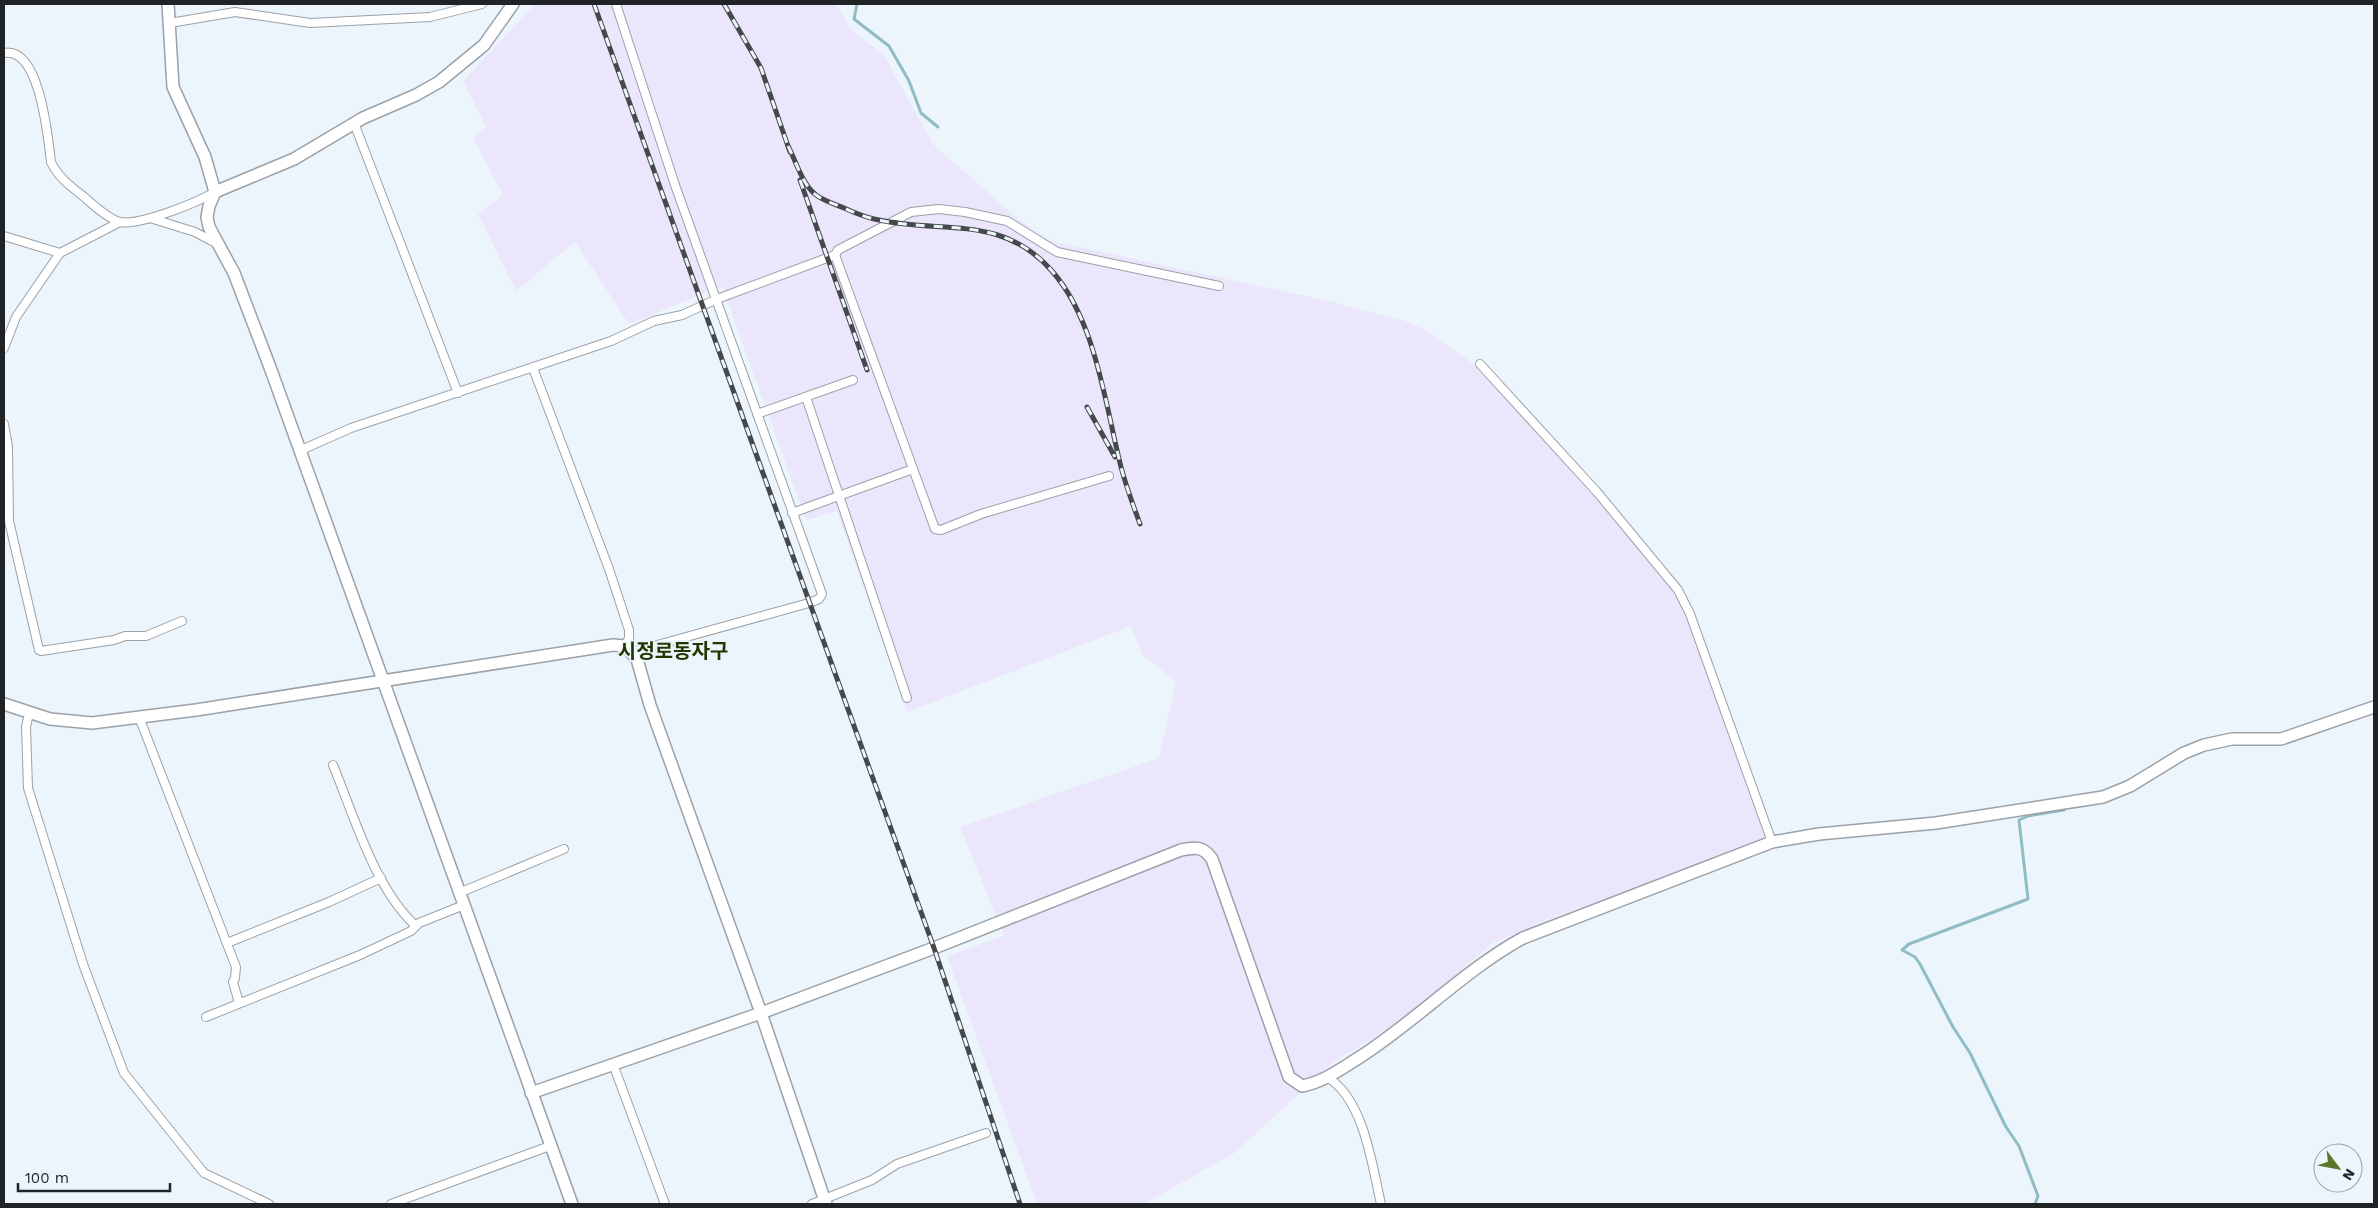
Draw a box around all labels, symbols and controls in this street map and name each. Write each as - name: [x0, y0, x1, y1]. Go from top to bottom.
- district label: 시정로동자구: [618, 639, 728, 663]
- north arrow: [2313, 1143, 2363, 1193]
- scale bar: [18, 1160, 170, 1192]
- text: N: [2339, 1166, 2359, 1184]
- text: 100 m: [25, 1169, 69, 1187]

